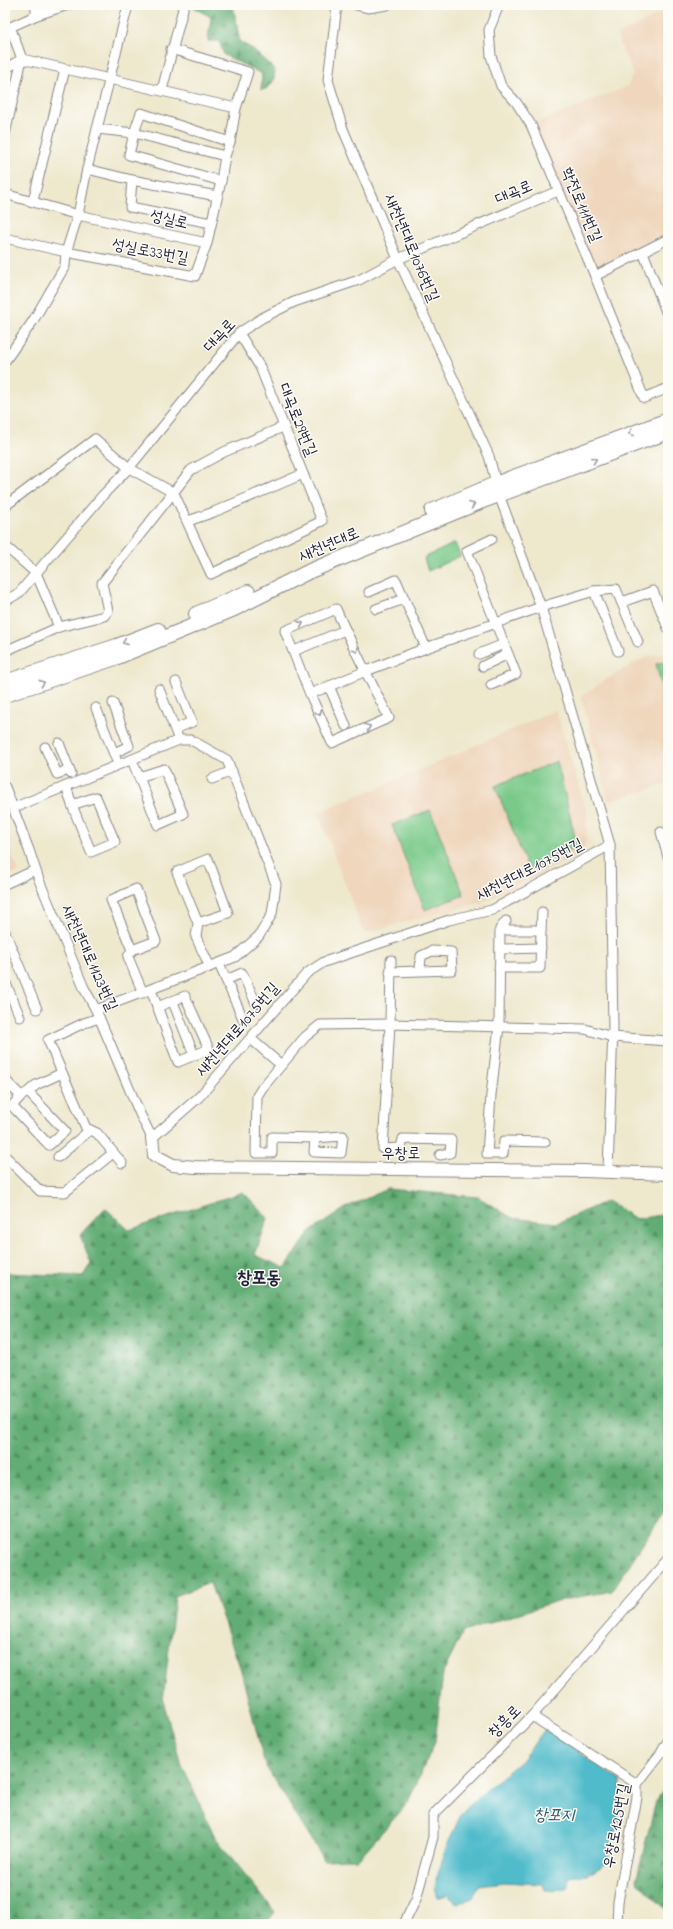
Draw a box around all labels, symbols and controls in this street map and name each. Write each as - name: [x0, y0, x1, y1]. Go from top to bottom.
- street label: 학전로111번길: [554, 164, 608, 246]
- street label: 대곡로: [492, 174, 536, 212]
- street label: 새천년대로1076번길: [377, 190, 445, 306]
- street label: 성실로: [147, 204, 191, 236]
- street label: 성실로33번길: [110, 233, 190, 271]
- street label: 대곡로: [198, 314, 242, 358]
- street label: 대곡로29번길: [271, 380, 323, 460]
- one-way arrow: [628, 429, 635, 437]
- one-way arrow: [591, 456, 598, 464]
- one-way arrow: [468, 502, 476, 510]
- street label: 새천년대로: [295, 521, 363, 569]
- one-way arrow: [296, 621, 304, 629]
- one-way arrow: [121, 638, 128, 646]
- one-way arrow: [351, 646, 358, 653]
- one-way arrow: [38, 679, 45, 688]
- one-way arrow: [314, 709, 322, 716]
- one-way arrow: [364, 724, 371, 732]
- street label: 새천년대로1075번길: [472, 832, 588, 907]
- street label: 새천년대로1123번길: [55, 901, 123, 1015]
- street label: 새천년대로1075번길: [190, 978, 286, 1082]
- street label: 우창로: [382, 1142, 420, 1166]
- district label: 창포동: [237, 1266, 281, 1292]
- street label: 창흥로: [483, 1700, 527, 1744]
- street label: 우창로125번길: [597, 1781, 637, 1871]
- water label: 창포지: [533, 1803, 577, 1828]

